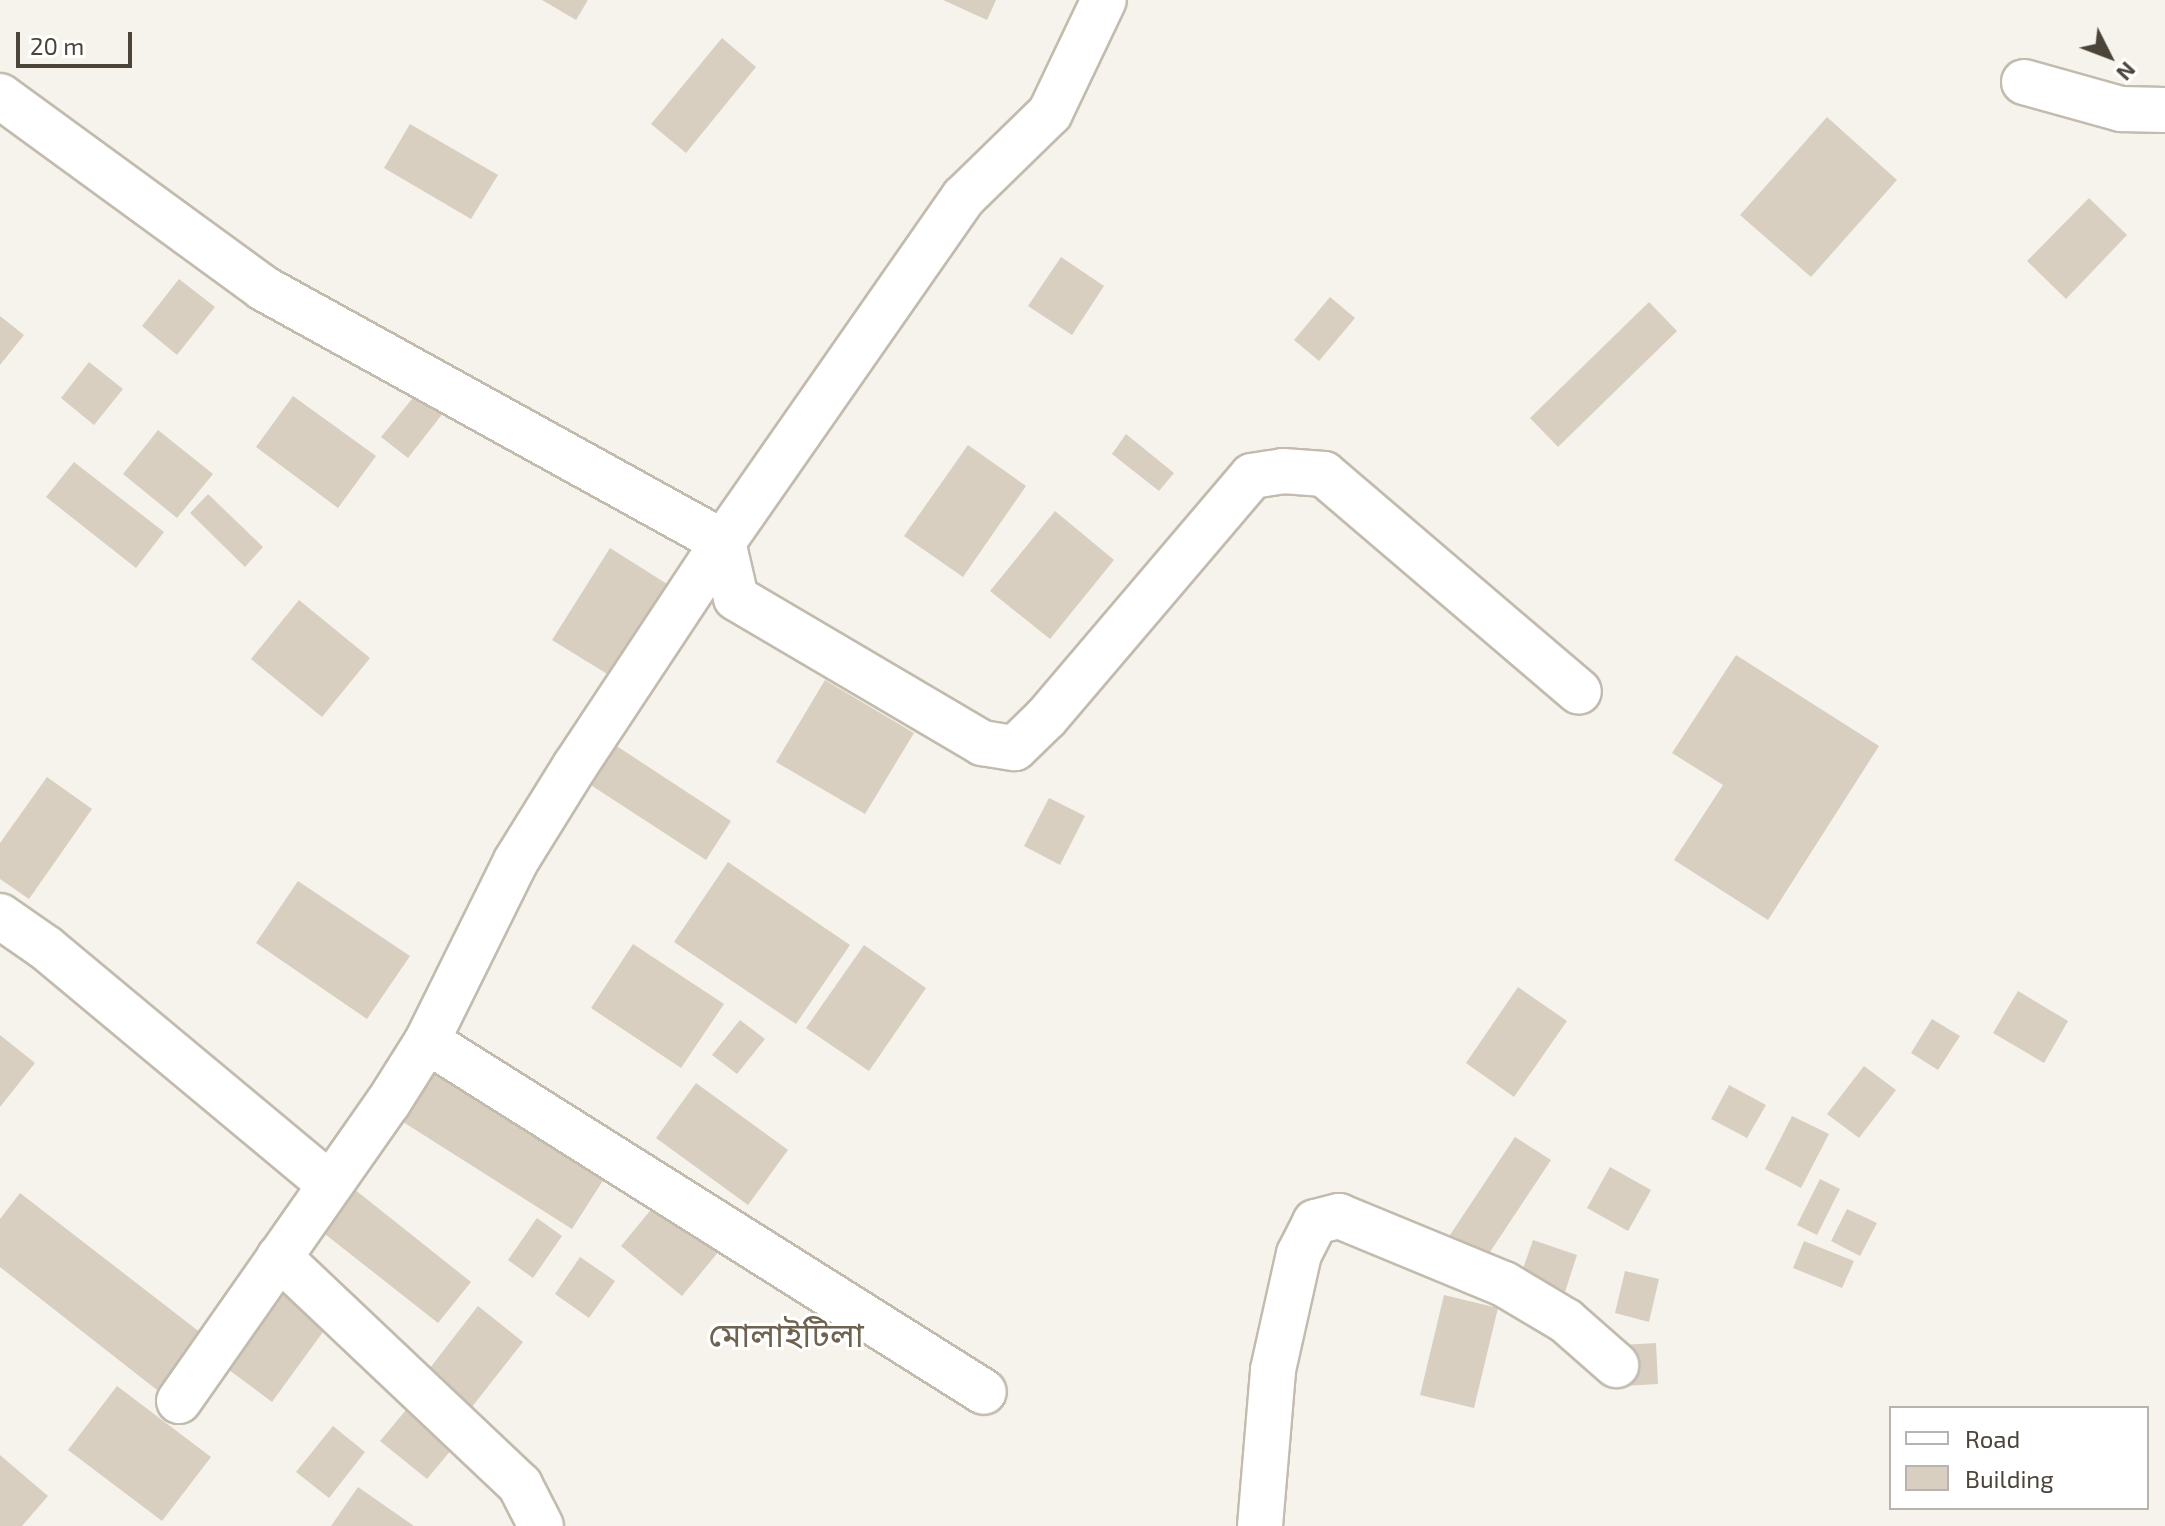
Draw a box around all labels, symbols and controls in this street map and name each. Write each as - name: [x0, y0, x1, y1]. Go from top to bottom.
- scale bar: [20, 16, 136, 66]
- north arrow: [2069, 16, 2149, 96]
- text: 20 m: [30, 31, 84, 60]
- text: N: [2112, 57, 2142, 87]
- district label: মোলাইটিলা: [708, 1314, 864, 1354]
- legend: [1889, 1406, 2149, 1510]
- text: Road: [1965, 1424, 2020, 1453]
- text: Building: [1965, 1464, 2054, 1493]

